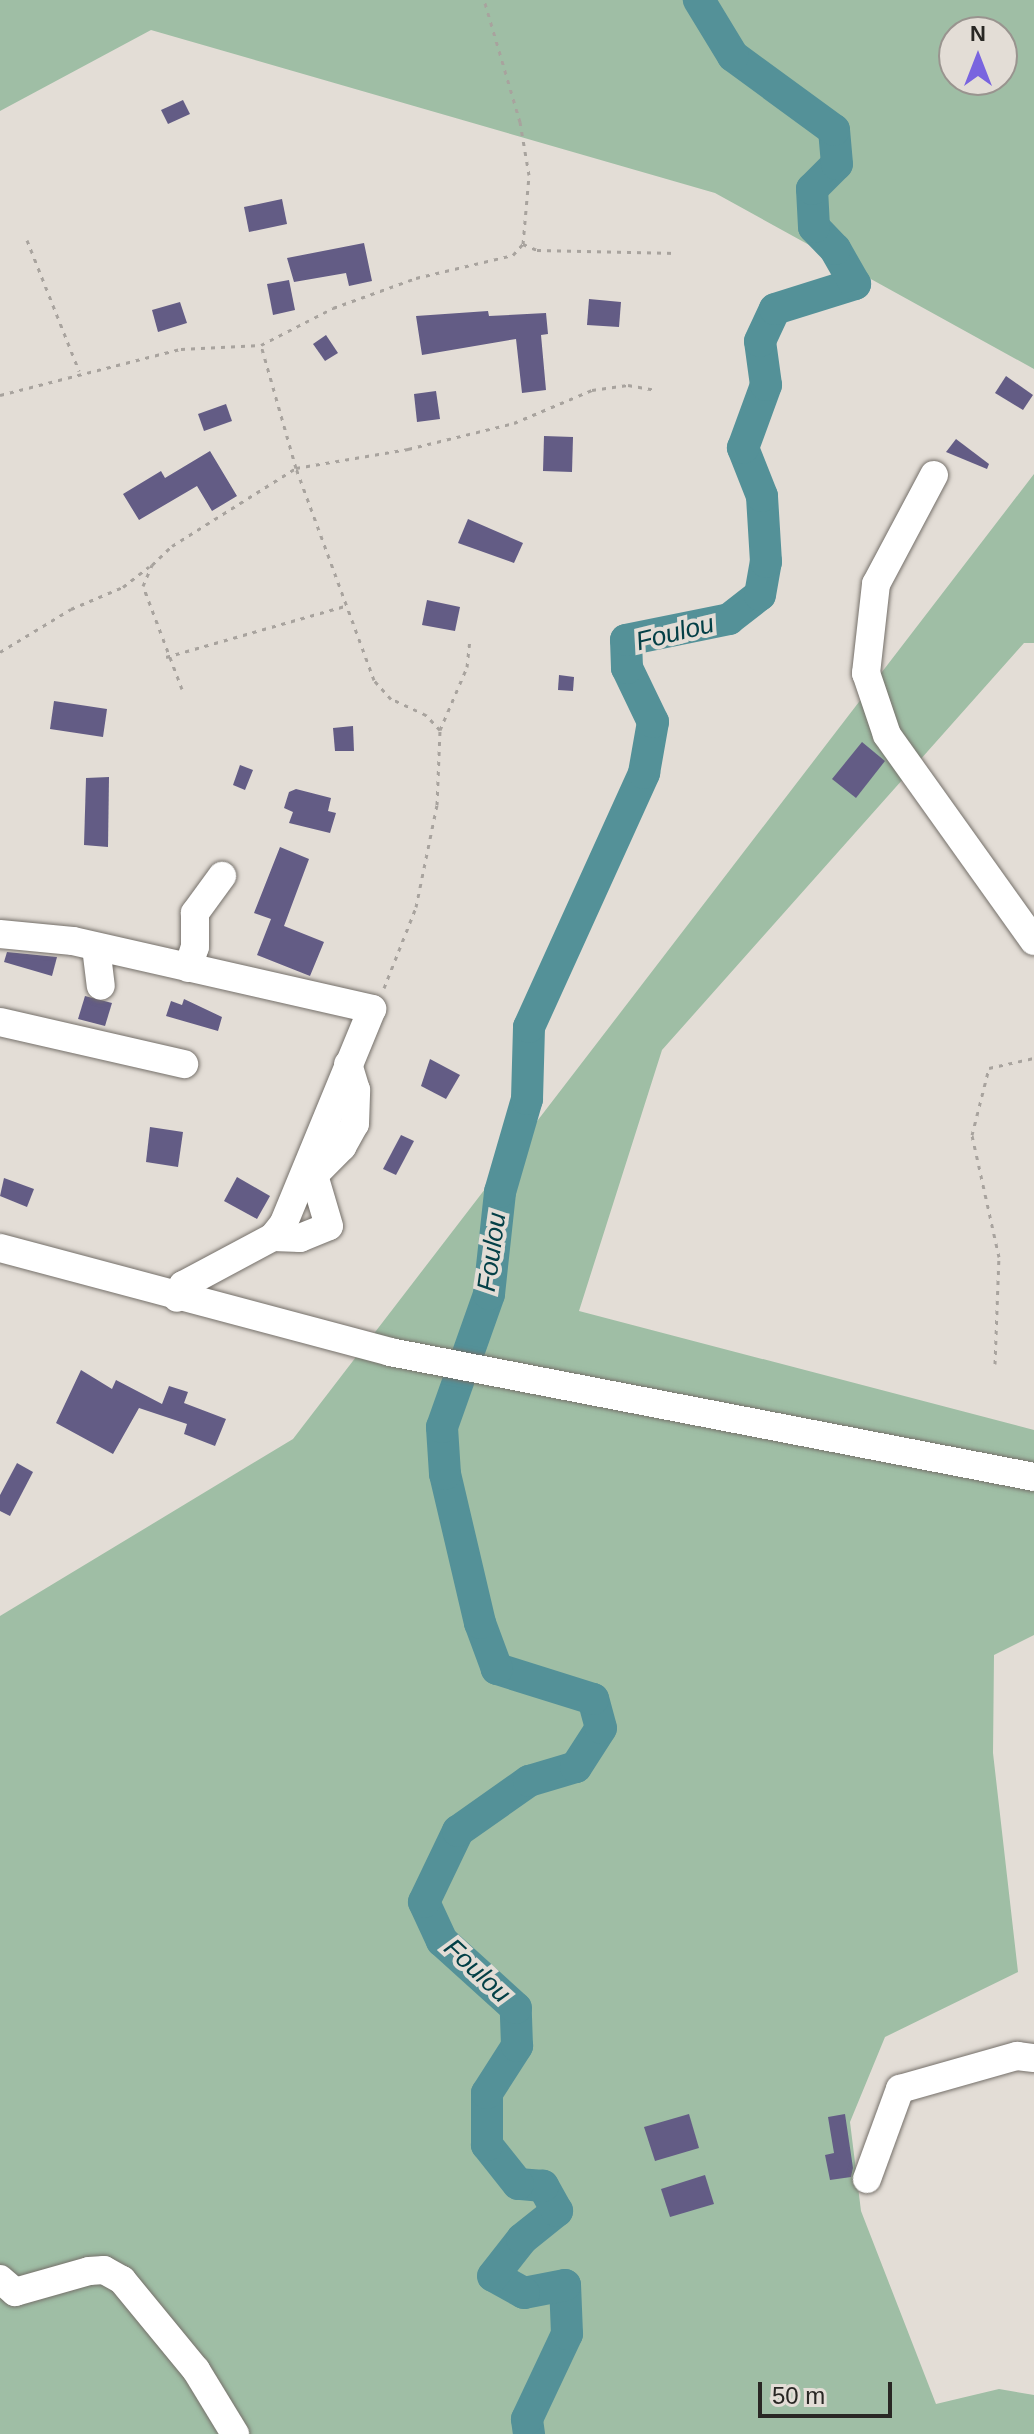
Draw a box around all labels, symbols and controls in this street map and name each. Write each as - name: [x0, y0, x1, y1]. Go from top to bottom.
- north arrow: [938, 16, 1018, 96]
- text: N: [970, 21, 986, 46]
- water label: Foulou: [633, 608, 717, 658]
- water label: Foulou: [471, 1210, 513, 1294]
- water label: Foulou: [437, 1932, 517, 2010]
- scale bar: [762, 2366, 896, 2416]
- text: 50 m: [772, 2382, 825, 2409]

